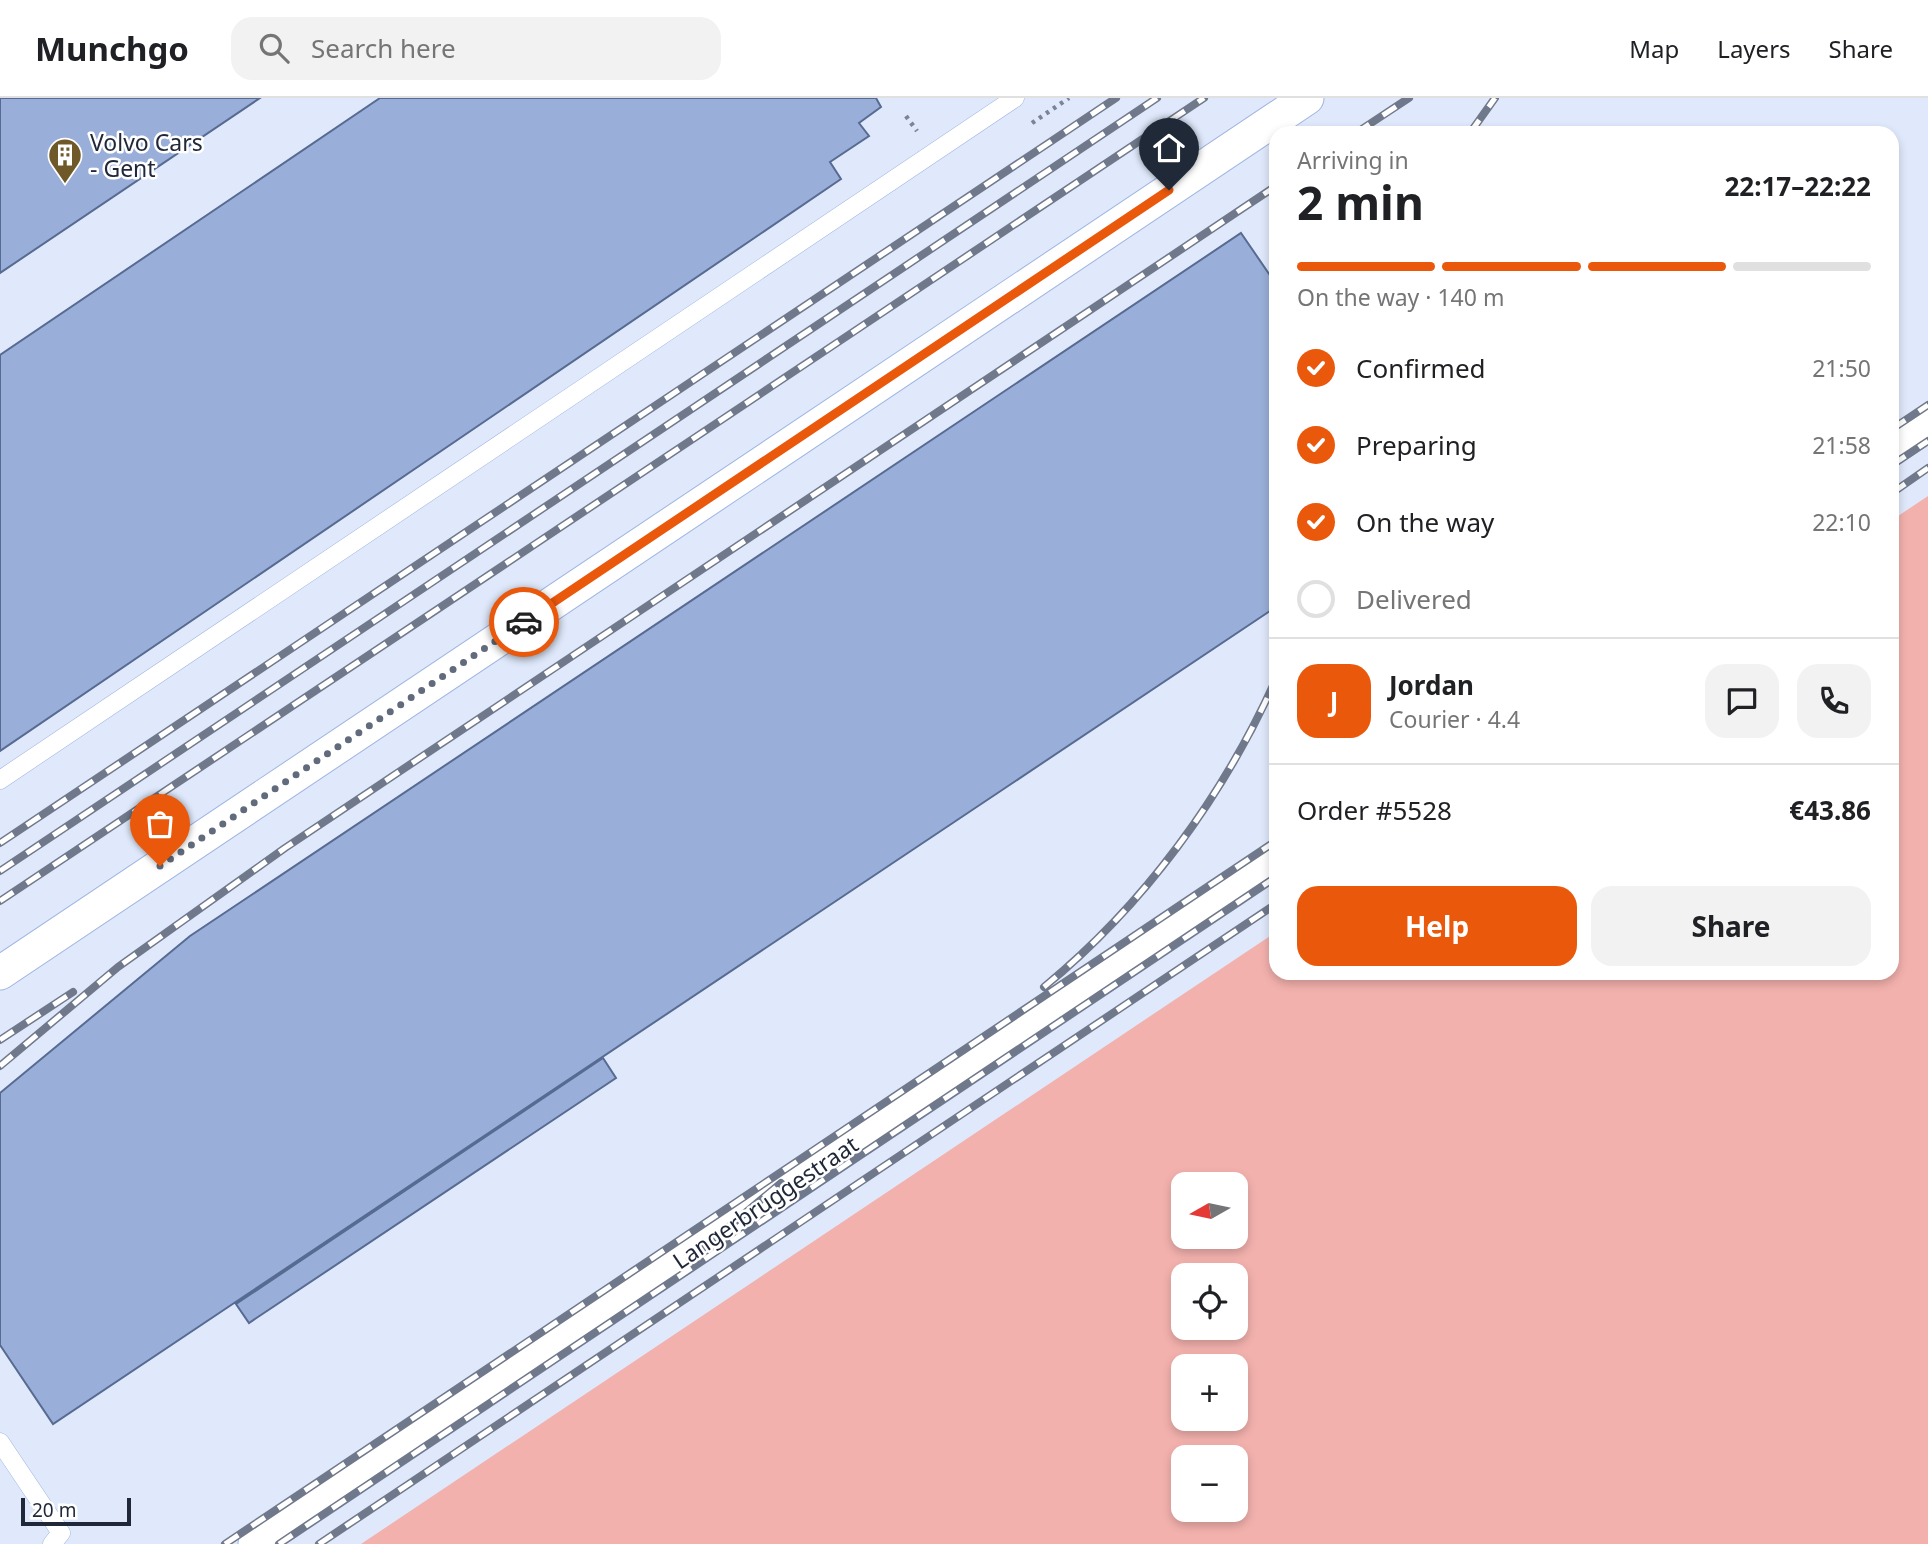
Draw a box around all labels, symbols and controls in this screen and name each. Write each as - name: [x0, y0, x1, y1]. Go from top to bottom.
- search box: [231, 17, 721, 80]
- text: Munchgo: [35, 26, 189, 71]
- icon: search: [255, 29, 293, 67]
- text: Search here: [311, 30, 456, 66]
- text: Map: [1629, 32, 1679, 65]
- text: Layers: [1717, 32, 1791, 65]
- text: Share: [1829, 32, 1893, 65]
- pin: [1139, 118, 1199, 190]
- place label: Volvo Cars - Gent: [90, 126, 203, 184]
- icon: home: [1150, 129, 1188, 167]
- building icon: Volvo Cars - Gent: [46, 136, 84, 185]
- text: Arriving in: [1297, 144, 1409, 176]
- text: 22:17–22:22: [1724, 168, 1871, 204]
- text: 2 min: [1297, 171, 1424, 233]
- text: On the way · 140 m: [1297, 281, 1504, 313]
- icon: check: [1297, 349, 1335, 387]
- text: Confirmed: [1356, 350, 1486, 386]
- text: 21:50: [1812, 352, 1871, 384]
- icon: check: [1297, 426, 1335, 464]
- text: Preparing: [1356, 427, 1477, 463]
- text: 21:58: [1812, 429, 1871, 461]
- icon: check: [1297, 503, 1335, 541]
- text: On the way: [1356, 504, 1494, 540]
- text: 22:10: [1812, 506, 1871, 538]
- text: Delivered: [1356, 581, 1472, 617]
- courier: [489, 587, 559, 657]
- icon: car: [505, 603, 543, 641]
- button: chat: [1705, 664, 1779, 738]
- button: phone: [1797, 664, 1871, 738]
- text: Jordan: [1389, 667, 1474, 703]
- text: J: [1330, 683, 1338, 719]
- text: Courier · 4.4: [1389, 703, 1520, 735]
- text: Order #5528: [1297, 792, 1452, 828]
- text: €43.86: [1789, 792, 1871, 828]
- pin: [130, 794, 190, 866]
- icon: bag: [141, 805, 179, 843]
- button: Help: [1297, 886, 1577, 966]
- button: Share: [1591, 886, 1871, 966]
- street label: Langerbruggestraat: [666, 1128, 864, 1276]
- north arrow: [1171, 1172, 1248, 1250]
- map controls: [1171, 1172, 1248, 1522]
- button: locate: [1171, 1263, 1248, 1340]
- button: +: [1171, 1354, 1248, 1431]
- button: −: [1171, 1445, 1248, 1522]
- scale bar: [21, 1495, 131, 1527]
- text: 20 m: [32, 1497, 76, 1523]

